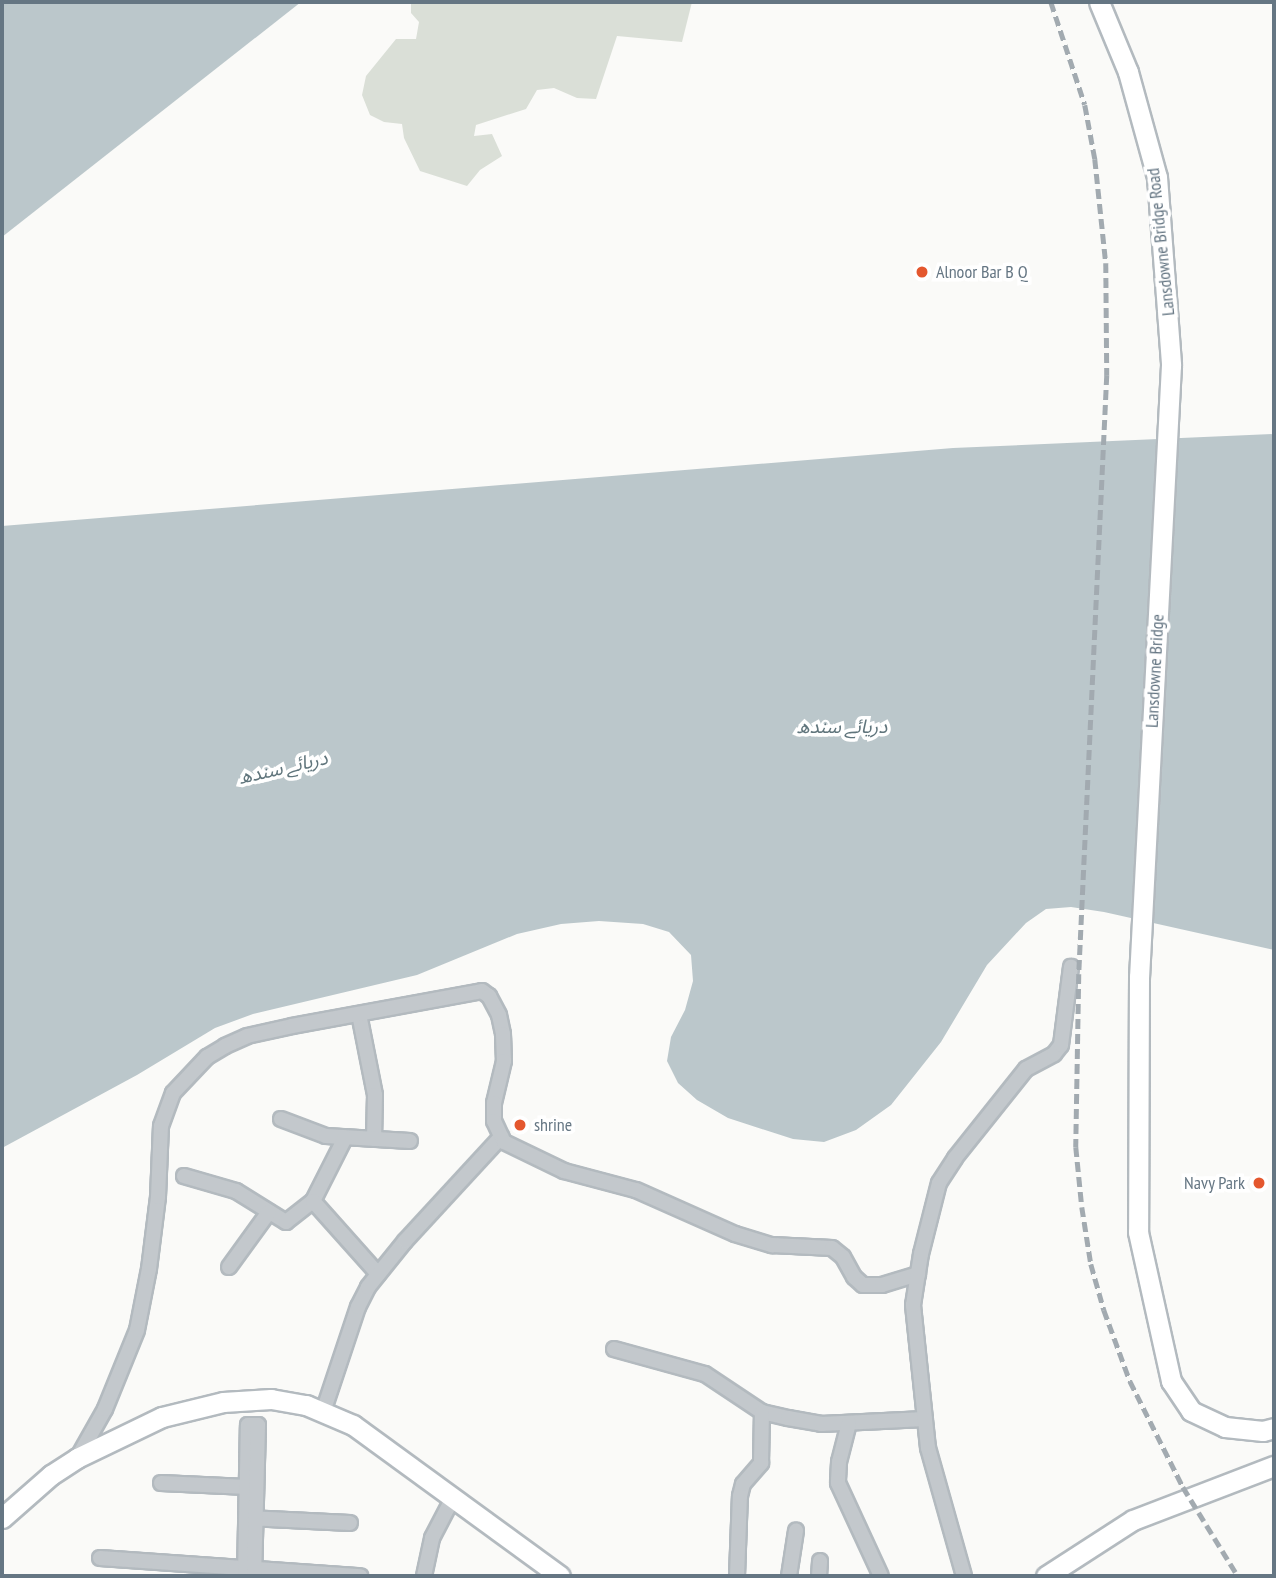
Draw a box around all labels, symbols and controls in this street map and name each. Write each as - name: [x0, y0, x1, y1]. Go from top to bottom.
- street label: Lansdowne Bridge Road: [1143, 167, 1179, 317]
- place label: Alnoor Bar B Q: [936, 261, 1028, 283]
- marker: Alnoor Bar B Q: [914, 264, 930, 280]
- street label: Lansdowne Bridge: [1141, 614, 1169, 728]
- water label: دریائے سندھ: [797, 716, 887, 738]
- water label: دریائے سندھ: [236, 747, 330, 789]
- place label: shrine: [534, 1114, 572, 1136]
- marker: shrine: [512, 1117, 528, 1133]
- place label: Navy Park: [1184, 1172, 1245, 1194]
- marker: Navy Park: [1251, 1175, 1267, 1191]

